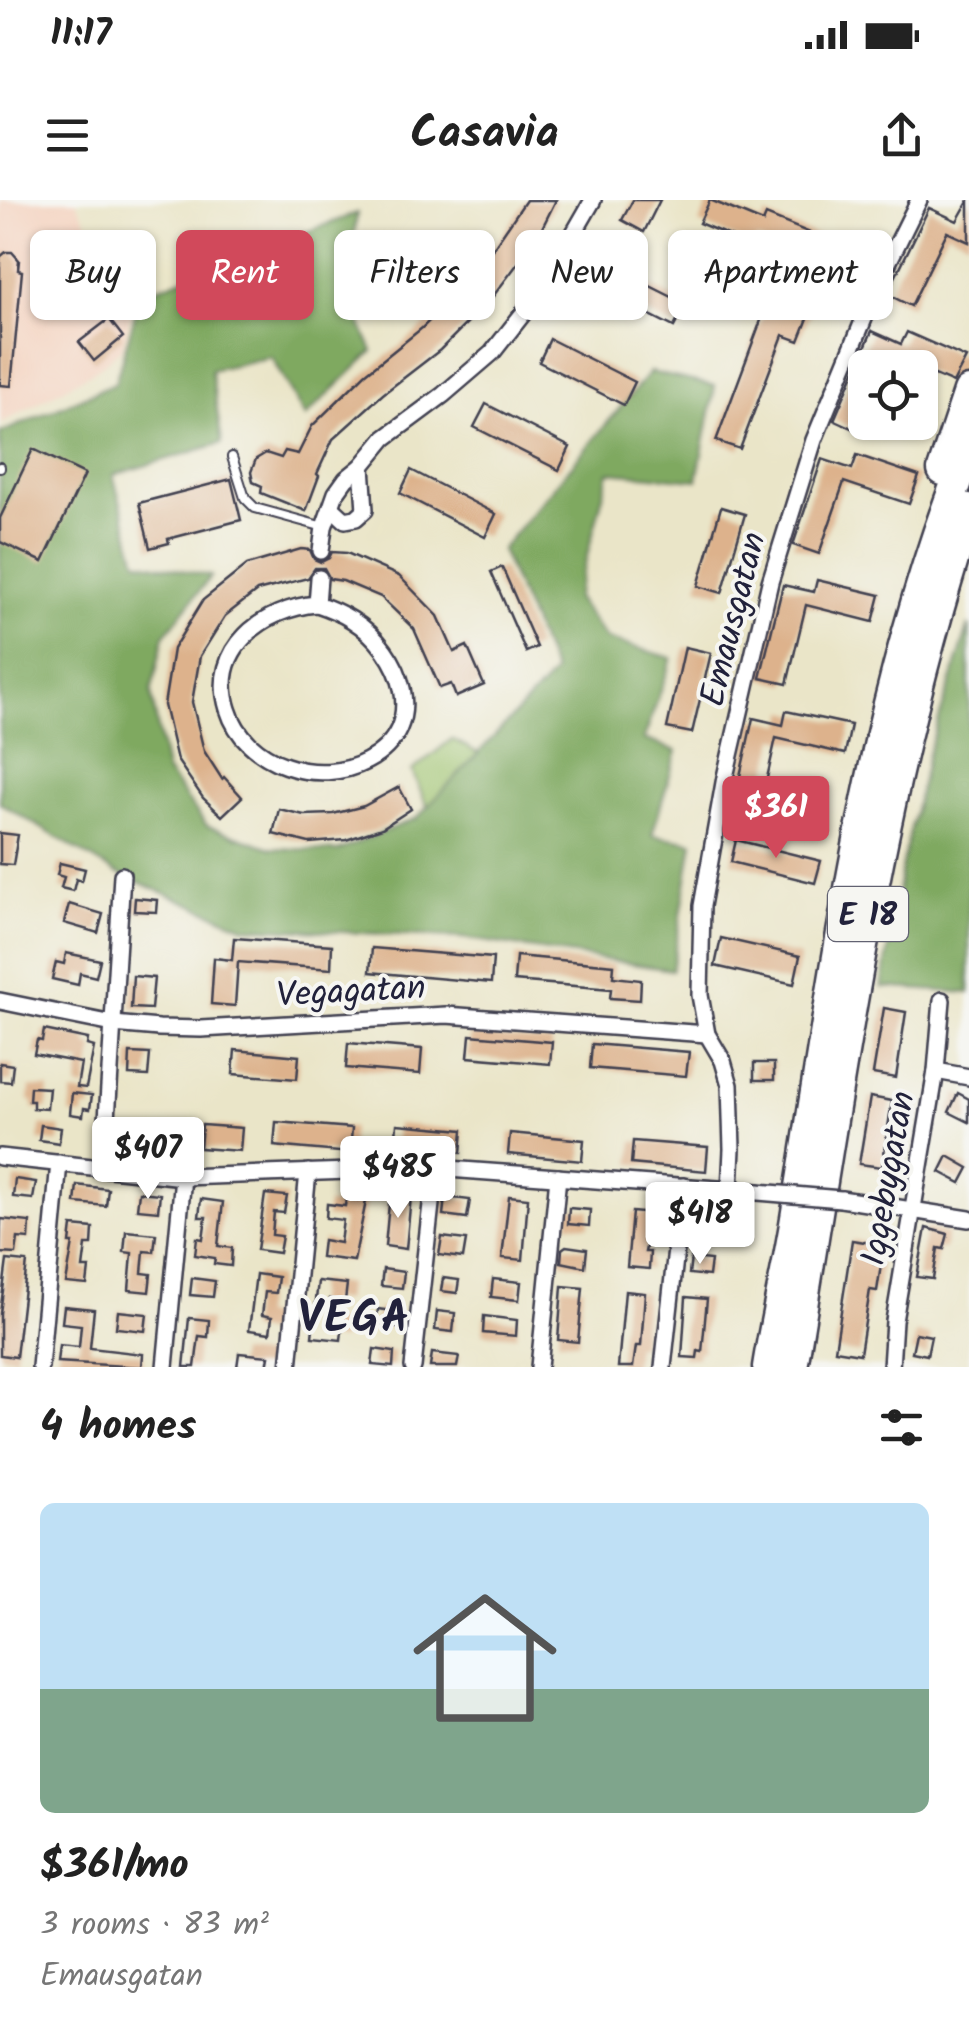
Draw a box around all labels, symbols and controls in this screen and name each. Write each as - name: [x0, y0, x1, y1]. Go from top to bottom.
- text: 11:17: [50, 5, 112, 65]
- text: Casavia: [410, 99, 559, 171]
- icon: menu: [40, 108, 95, 163]
- icon: share: [874, 108, 929, 163]
- chip: Buy: [30, 230, 156, 320]
- chip: Rent: [176, 230, 314, 320]
- chip: Filters: [334, 230, 495, 320]
- chip: New: [515, 230, 648, 320]
- chip: Apartment: [668, 230, 893, 320]
- map controls: [848, 350, 938, 440]
- button: locate: [848, 350, 938, 440]
- street label: Emausgatan: [686, 527, 784, 713]
- pin: $361: [717, 776, 835, 861]
- text: $361: [744, 783, 808, 834]
- road number: E 18: [828, 887, 908, 941]
- street label: Vegagatan: [275, 961, 427, 1025]
- street label: Iggebygatan: [847, 1087, 933, 1270]
- pin: $407: [89, 1117, 207, 1202]
- text: $407: [114, 1124, 182, 1175]
- pin: $485: [339, 1136, 457, 1221]
- text: $485: [362, 1143, 434, 1194]
- pin: $418: [641, 1182, 759, 1267]
- text: $418: [668, 1189, 732, 1240]
- district label: VEGA: [298, 1284, 412, 1356]
- text: 4 homes: [40, 1394, 196, 1461]
- icon: filters: [874, 1400, 929, 1455]
- icon: home: [395, 1568, 575, 1748]
- text: $361/mo: [40, 1833, 189, 1900]
- text: 3 rooms · 83 m²: [40, 1900, 269, 1951]
- text: Emausgatan: [40, 1951, 203, 2002]

